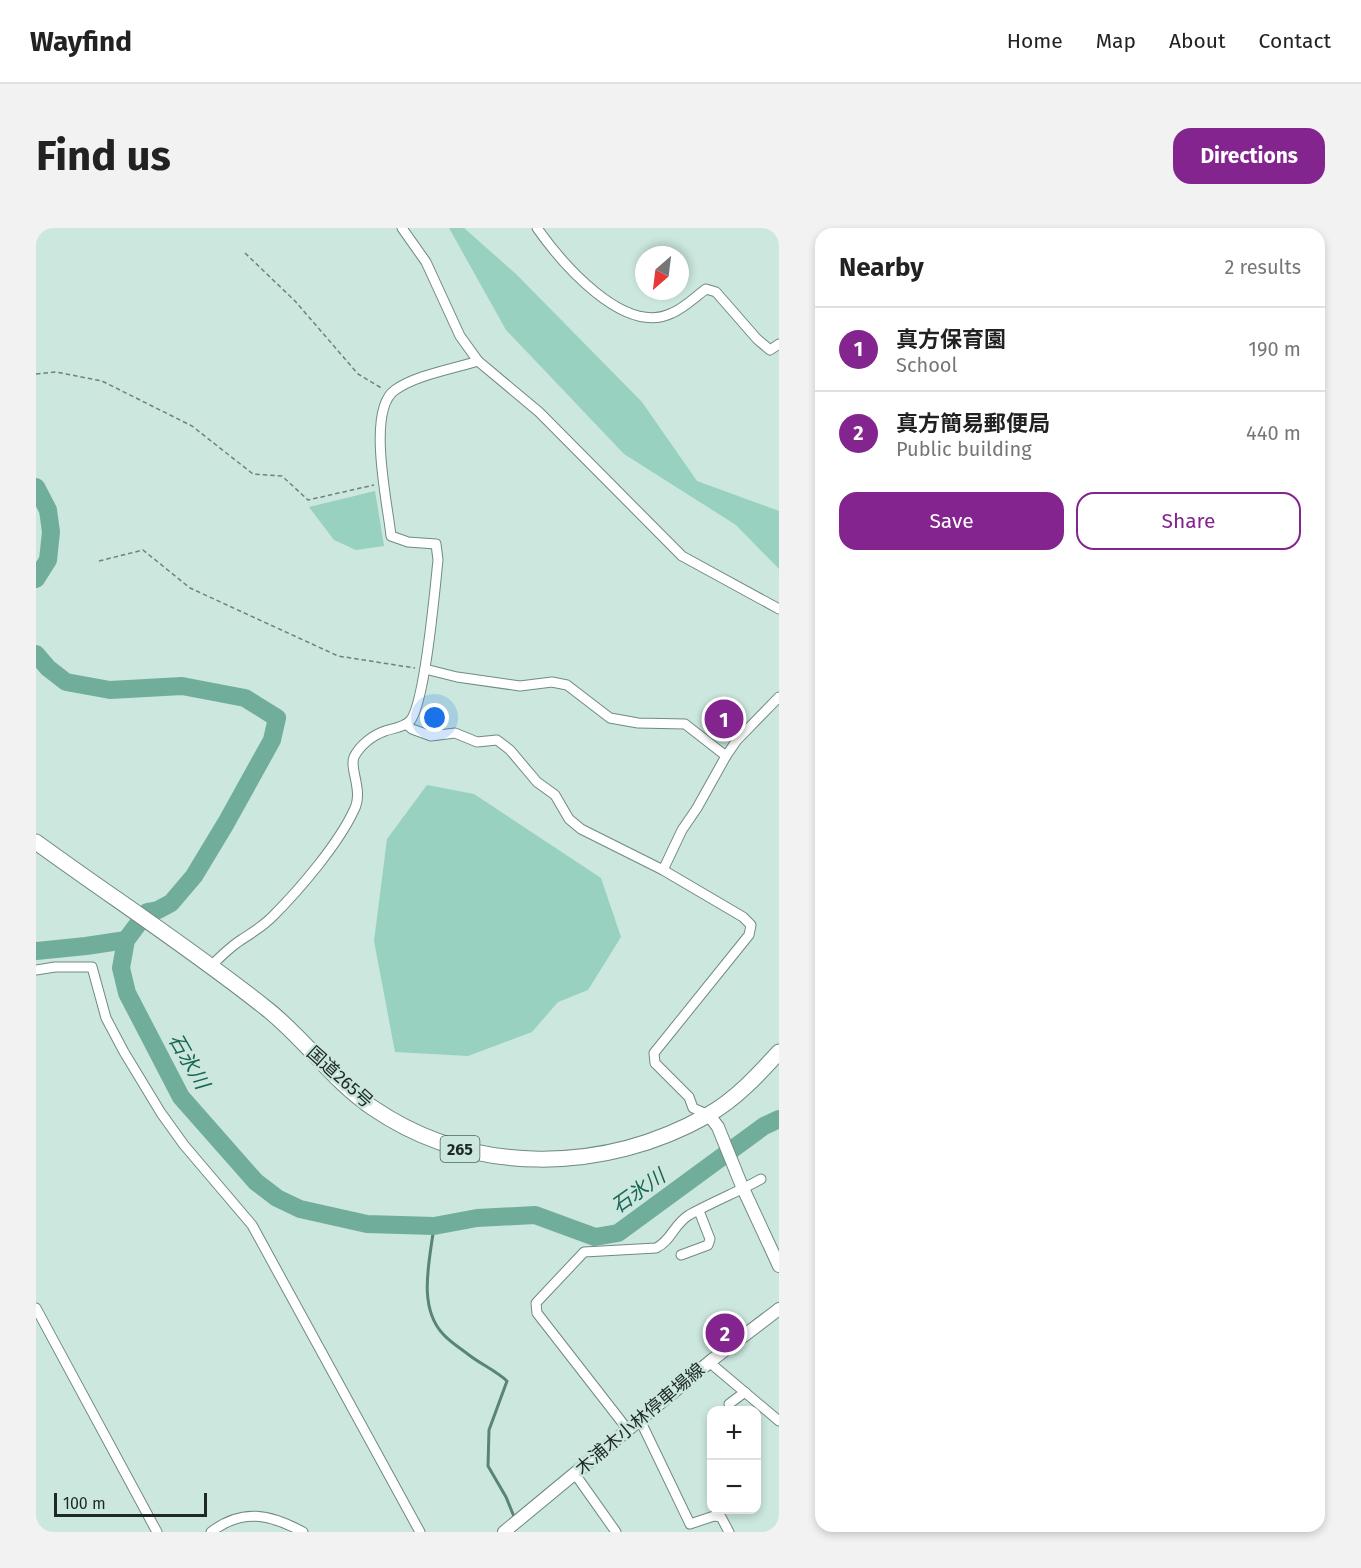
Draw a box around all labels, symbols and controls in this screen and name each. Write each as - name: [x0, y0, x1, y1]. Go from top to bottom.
- text: Wayfind: [30, 25, 132, 58]
- text: Home: [1007, 28, 1063, 54]
- text: Map: [1096, 28, 1136, 54]
- text: About: [1169, 28, 1226, 54]
- text: Contact: [1259, 28, 1331, 54]
- button: Directions: [1173, 128, 1325, 184]
- text: Find us: [36, 131, 171, 181]
- north arrow: [635, 246, 689, 300]
- text: Nearby: [839, 252, 924, 283]
- text: 2 results: [1224, 255, 1301, 279]
- text: 真方保育園: [896, 326, 1006, 353]
- text: 1: [854, 337, 863, 361]
- text: 190 m: [1248, 337, 1301, 361]
- text: School: [896, 353, 957, 377]
- text: 真方簡易郵便局: [896, 410, 1050, 437]
- text: 2: [853, 421, 864, 445]
- text: 440 m: [1246, 421, 1301, 445]
- text: Public building: [896, 437, 1032, 461]
- button: Save: [839, 492, 1064, 550]
- button: Share: [1076, 492, 1301, 550]
- pin: 1: [704, 696, 744, 742]
- your location: [420, 703, 449, 732]
- water label: 石氷川: [164, 1029, 215, 1095]
- street label: 国道265号: [302, 1042, 378, 1112]
- road number: 265: [440, 1136, 480, 1162]
- water label: 石氷川: [607, 1163, 671, 1218]
- pin: 2: [706, 1310, 744, 1356]
- street label: 木浦木小林停車場線: [571, 1359, 709, 1479]
- map controls: [707, 1406, 761, 1514]
- button: +: [707, 1406, 761, 1460]
- button: −: [707, 1460, 761, 1514]
- scale bar: [54, 1490, 207, 1518]
- text: 100 m: [63, 1494, 106, 1513]

